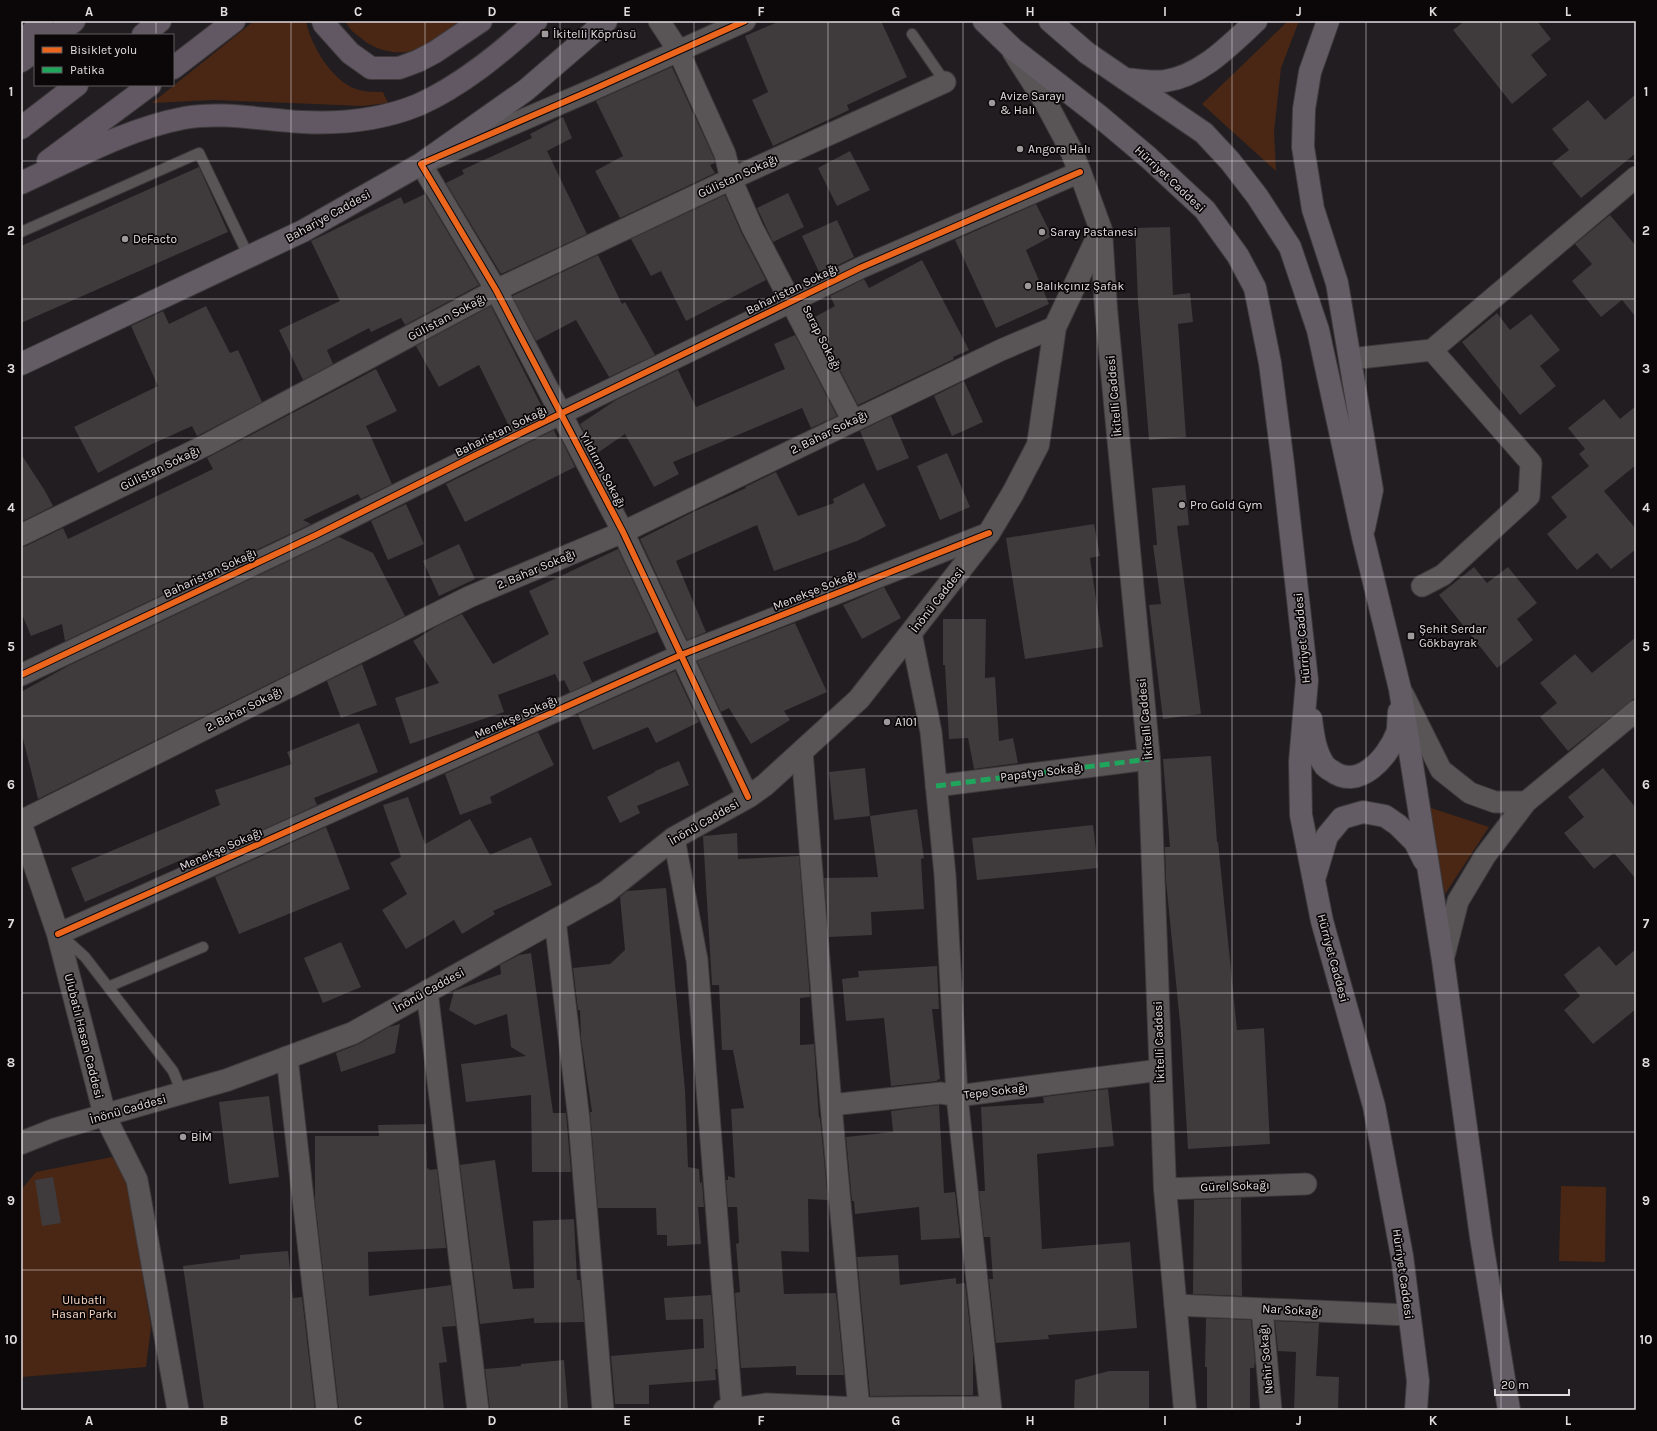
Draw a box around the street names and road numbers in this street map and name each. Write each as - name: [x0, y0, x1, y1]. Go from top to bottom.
- street label: Hürriyet Caddesi: [1132, 143, 1208, 215]
- street label: Gülistan Sokağı: [696, 151, 780, 201]
- street label: Bahariye Caddesi: [283, 187, 373, 245]
- street label: Baharistan Sokağı: [744, 261, 840, 317]
- street label: Gülistan Sokağı: [405, 290, 489, 344]
- street label: Serap Sokağı: [799, 303, 845, 373]
- street label: İkitelli Caddesi: [1103, 355, 1125, 437]
- street label: Baharistan Sokağı: [453, 403, 549, 459]
- street label: 2. Bahar Sokağı: [788, 407, 870, 457]
- street label: Yıldırım Sokağı: [577, 430, 629, 510]
- street label: Gülistan Sokağı: [118, 443, 202, 493]
- street label: Baharistan Sokağı: [161, 545, 259, 601]
- street label: 2. Bahar Sokağı: [494, 546, 578, 592]
- street label: İnönü Caddesi: [907, 565, 967, 635]
- street label: Menekşe Sokağı: [771, 567, 859, 613]
- street label: Hürriyet Caddesi: [1291, 592, 1313, 684]
- street label: İkitelli Caddesi: [1134, 678, 1156, 760]
- street label: 2. Bahar Sokağı: [203, 684, 285, 734]
- street label: Menekşe Sokağı: [472, 692, 560, 742]
- street label: Papatya Sokağı: [999, 760, 1085, 784]
- street label: İnönü Caddesi: [666, 796, 742, 848]
- street label: Menekşe Sokağı: [177, 824, 265, 874]
- street label: Hürriyet Caddesi: [1314, 912, 1352, 1004]
- street label: İnönü Caddesi: [391, 965, 467, 1015]
- street label: Ulubatlı Hasan Caddesi: [62, 972, 106, 1100]
- street label: İkitelli Caddesi: [1151, 1001, 1167, 1083]
- street label: Tepe Sokağı: [963, 1080, 1029, 1102]
- street label: İnönü Caddesi: [88, 1091, 168, 1127]
- street label: Gürel Sokağı: [1200, 1178, 1270, 1194]
- street label: Hürriyet Caddesi: [1390, 1228, 1416, 1320]
- street label: Nar Sokağı: [1262, 1301, 1322, 1319]
- street label: Nehir Sokağı: [1256, 1324, 1276, 1394]

